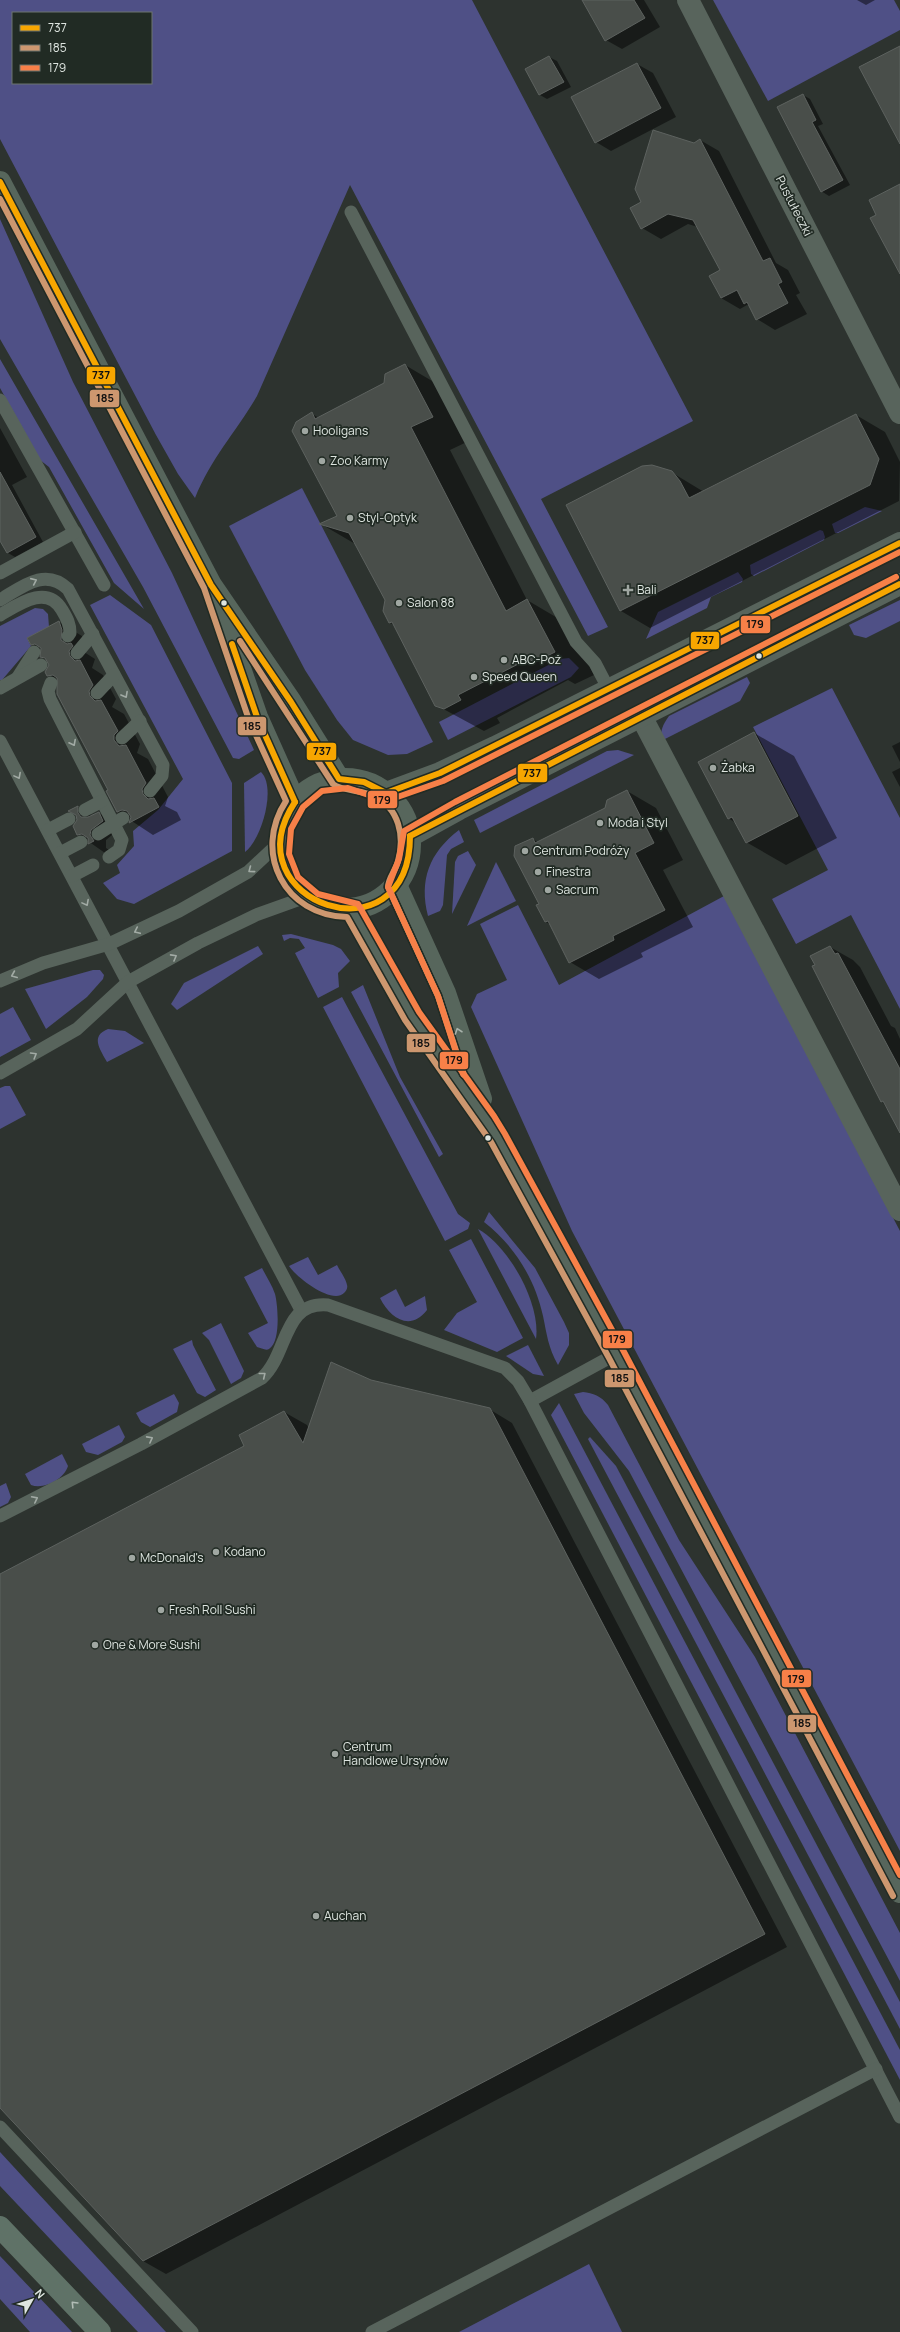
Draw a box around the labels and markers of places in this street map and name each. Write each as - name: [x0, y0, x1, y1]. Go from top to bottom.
- place label: Hooligans: [313, 422, 368, 439]
- marker: Hooligans: [300, 426, 310, 436]
- place label: Zoo Karmy: [330, 452, 389, 469]
- marker: Zoo Karmy: [317, 456, 327, 466]
- place label: Styl-Optyk: [358, 509, 418, 526]
- marker: Styl-Optyk: [345, 513, 355, 523]
- place label: Bali: [637, 581, 657, 598]
- marker: Bali: [622, 584, 634, 596]
- place label: Salon 88: [407, 594, 454, 611]
- unlabelled marker: [219, 598, 229, 608]
- marker: Salon 88: [394, 598, 404, 608]
- place label: ABC-Poż: [512, 651, 561, 668]
- unlabelled marker: [754, 651, 764, 661]
- marker: ABC-Poż: [499, 655, 509, 665]
- place label: Speed Queen: [482, 668, 557, 685]
- marker: Speed Queen: [469, 672, 479, 682]
- place label: Żabka: [721, 759, 755, 776]
- marker: Żabka: [708, 763, 718, 773]
- place label: Moda i Styl: [608, 814, 668, 831]
- marker: Moda i Styl: [595, 818, 605, 828]
- place label: Centrum Podróży: [533, 842, 630, 859]
- marker: Centrum Podróży: [520, 846, 530, 856]
- place label: Finestra: [546, 863, 591, 880]
- marker: Finestra: [533, 867, 543, 877]
- place label: Sacrum: [556, 881, 598, 898]
- marker: Sacrum: [543, 885, 553, 895]
- unlabelled marker: [483, 1133, 493, 1143]
- place label: Kodano: [224, 1543, 266, 1560]
- marker: Kodano: [211, 1547, 221, 1557]
- place label: McDonald's: [140, 1549, 204, 1566]
- marker: McDonald's: [127, 1553, 137, 1563]
- place label: Fresh Roll Sushi: [169, 1601, 256, 1618]
- marker: Fresh Roll Sushi: [156, 1605, 166, 1615]
- place label: One & More Sushi: [103, 1636, 200, 1653]
- marker: One & More Sushi: [90, 1640, 100, 1650]
- place label: Centrum Handlowe Ursynów: [343, 1738, 448, 1769]
- marker: Centrum Handlowe Ursynów: [330, 1749, 340, 1759]
- place label: Auchan: [324, 1907, 366, 1924]
- marker: Auchan: [311, 1911, 321, 1921]

